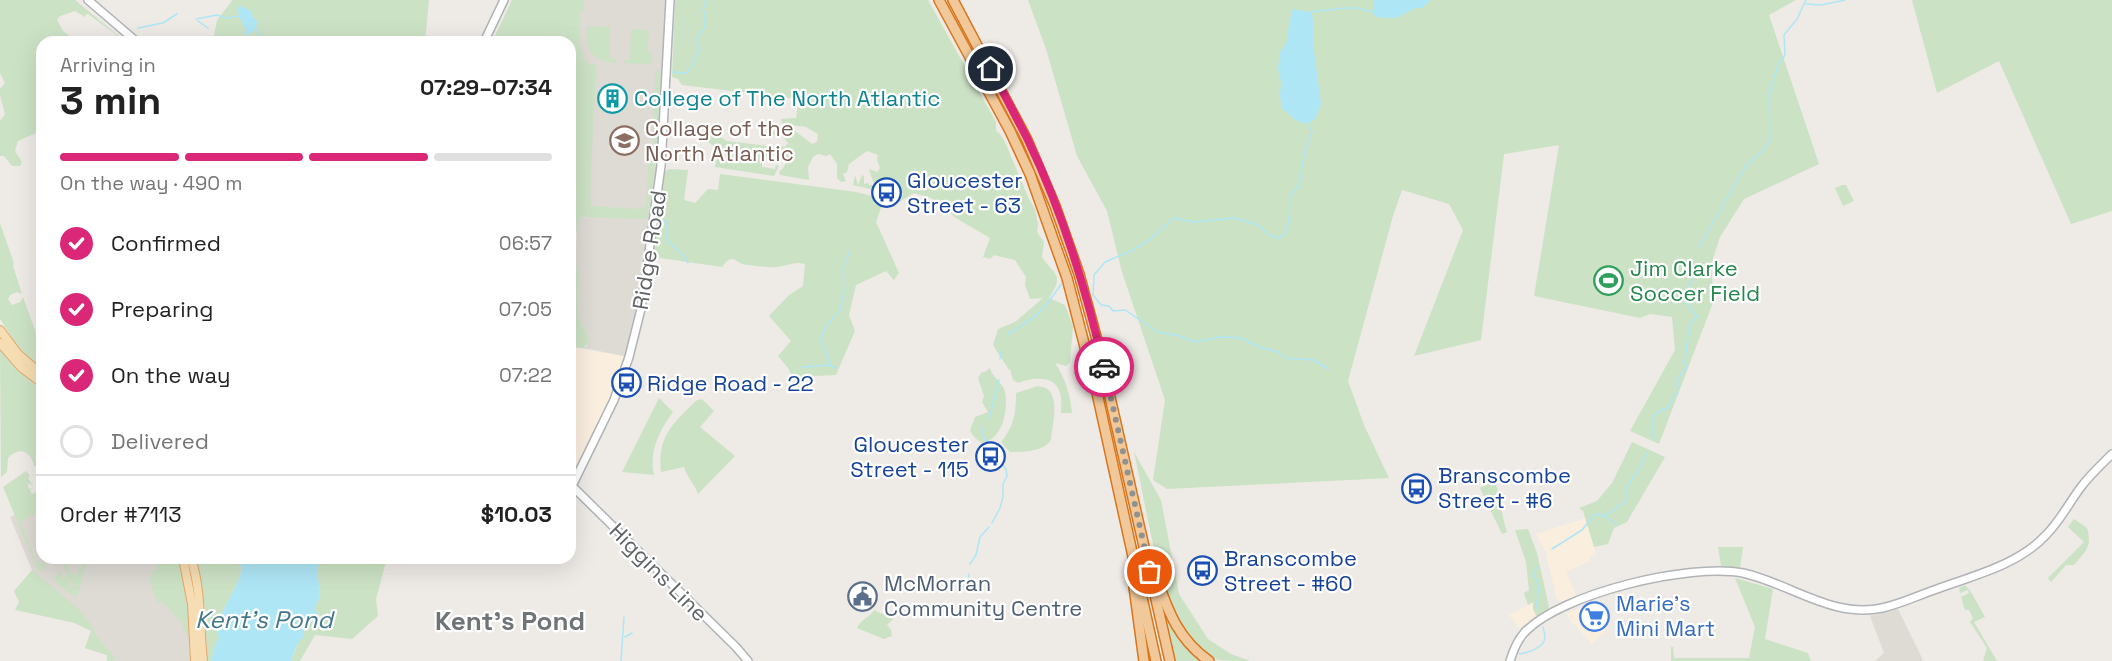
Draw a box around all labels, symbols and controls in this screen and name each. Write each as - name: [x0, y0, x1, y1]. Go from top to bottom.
- pin: [965, 43, 1016, 94]
- text: Arriving in: [60, 52, 156, 78]
- icon: home: [974, 52, 1007, 85]
- text: 07:29–07:34: [420, 73, 552, 101]
- text: 3 min: [60, 76, 161, 125]
- building icon: College of The North Atlantic: [597, 82, 629, 114]
- place label: College of The North Atlantic: [634, 84, 940, 112]
- place label: Collage of the North Atlantic: [645, 114, 794, 167]
- school or university icon: Collage of the North Atlantic: [608, 125, 640, 157]
- place label: Gloucester Street - 63: [907, 166, 1023, 219]
- text: On the way · 490 m: [60, 170, 242, 196]
- bus stop icon: Gloucester Street - 63: [870, 177, 902, 209]
- street label: Ridge Road: [626, 188, 672, 312]
- icon: check: [60, 227, 93, 260]
- text: Confirmed: [111, 229, 221, 257]
- text: 06:57: [499, 230, 552, 256]
- place label: Jim Clarke Soccer Field: [1630, 254, 1760, 307]
- sports icon: Jim Clarke Soccer Field: [1593, 265, 1625, 297]
- icon: check: [60, 293, 93, 326]
- text: Preparing: [111, 295, 213, 323]
- text: 07:05: [498, 296, 552, 322]
- courier: [1074, 337, 1134, 397]
- icon: car: [1088, 351, 1121, 384]
- icon: check: [60, 359, 93, 392]
- text: On the way: [111, 361, 230, 389]
- text: 07:22: [499, 362, 552, 388]
- bus stop icon: Ridge Road - 22: [610, 367, 642, 399]
- place label: Ridge Road - 22: [647, 369, 814, 397]
- text: Delivered: [111, 427, 209, 455]
- place label: Gloucester Street - 115: [850, 430, 969, 483]
- bus stop icon: Gloucester Street - 115: [974, 441, 1006, 473]
- place label: Branscombe Street - #6: [1438, 461, 1571, 514]
- bus stop icon: Branscombe Street - #6: [1401, 472, 1433, 504]
- text: Order #7113: [60, 500, 181, 528]
- text: $10.03: [481, 500, 552, 528]
- street label: Higgins Line: [604, 517, 714, 627]
- place label: Branscombe Street - #60: [1224, 544, 1357, 597]
- pin: [1124, 546, 1175, 597]
- icon: bag: [1133, 555, 1166, 588]
- bus stop icon: Branscombe Street - #60: [1187, 555, 1219, 587]
- place label: McMorran Community Centre: [884, 569, 1082, 622]
- public building icon: McMorran Community Centre: [847, 580, 879, 612]
- place label: Marie's Mini Mart: [1616, 589, 1715, 642]
- supermarket icon: Marie's Mini Mart: [1579, 600, 1611, 632]
- water label: Kent's Pond: [195, 604, 335, 635]
- district label: Kent's Pond: [435, 604, 585, 638]

